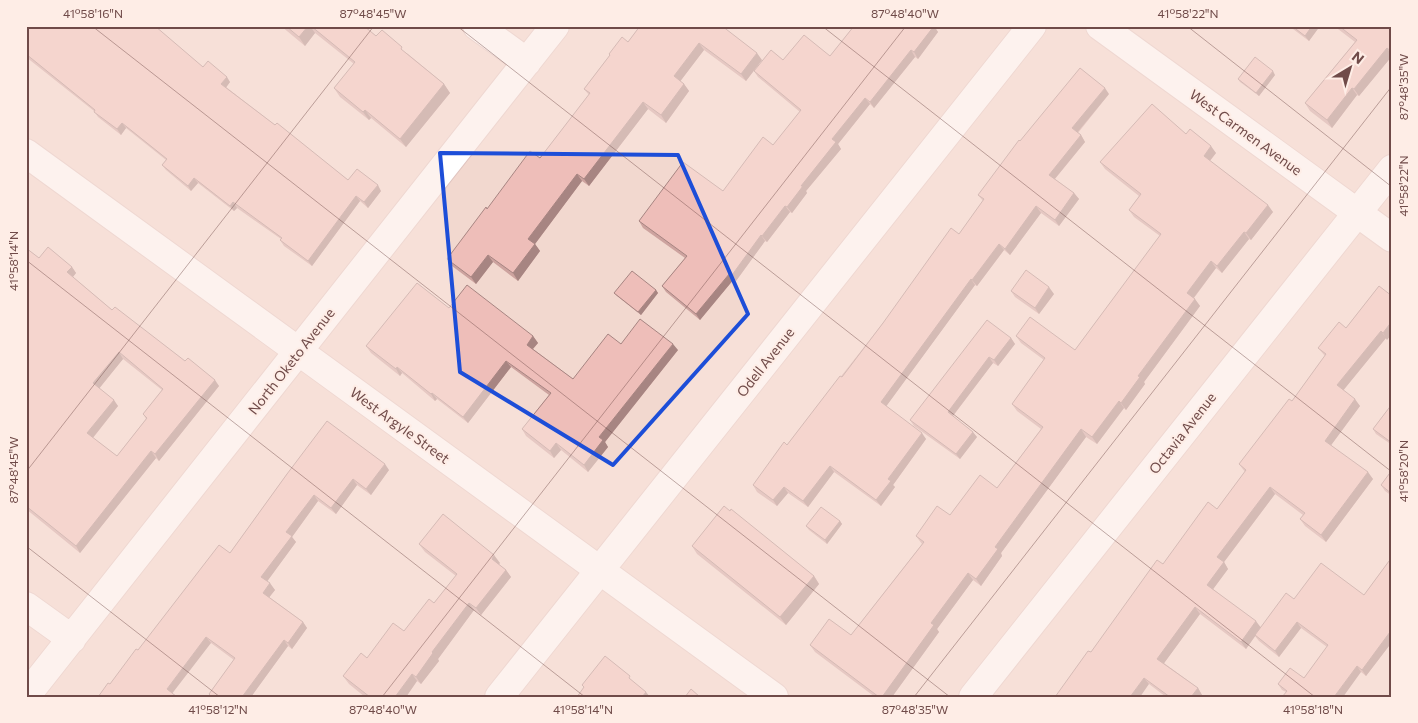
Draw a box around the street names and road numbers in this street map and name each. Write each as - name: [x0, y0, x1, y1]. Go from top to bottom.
- street label: West Carmen Avenue: [1186, 85, 1306, 179]
- street label: North Oketo Avenue: [244, 304, 338, 418]
- street label: Odell Avenue: [733, 324, 797, 400]
- street label: West Argyle Street: [347, 383, 453, 467]
- street label: Octavia Avenue: [1145, 389, 1219, 477]

